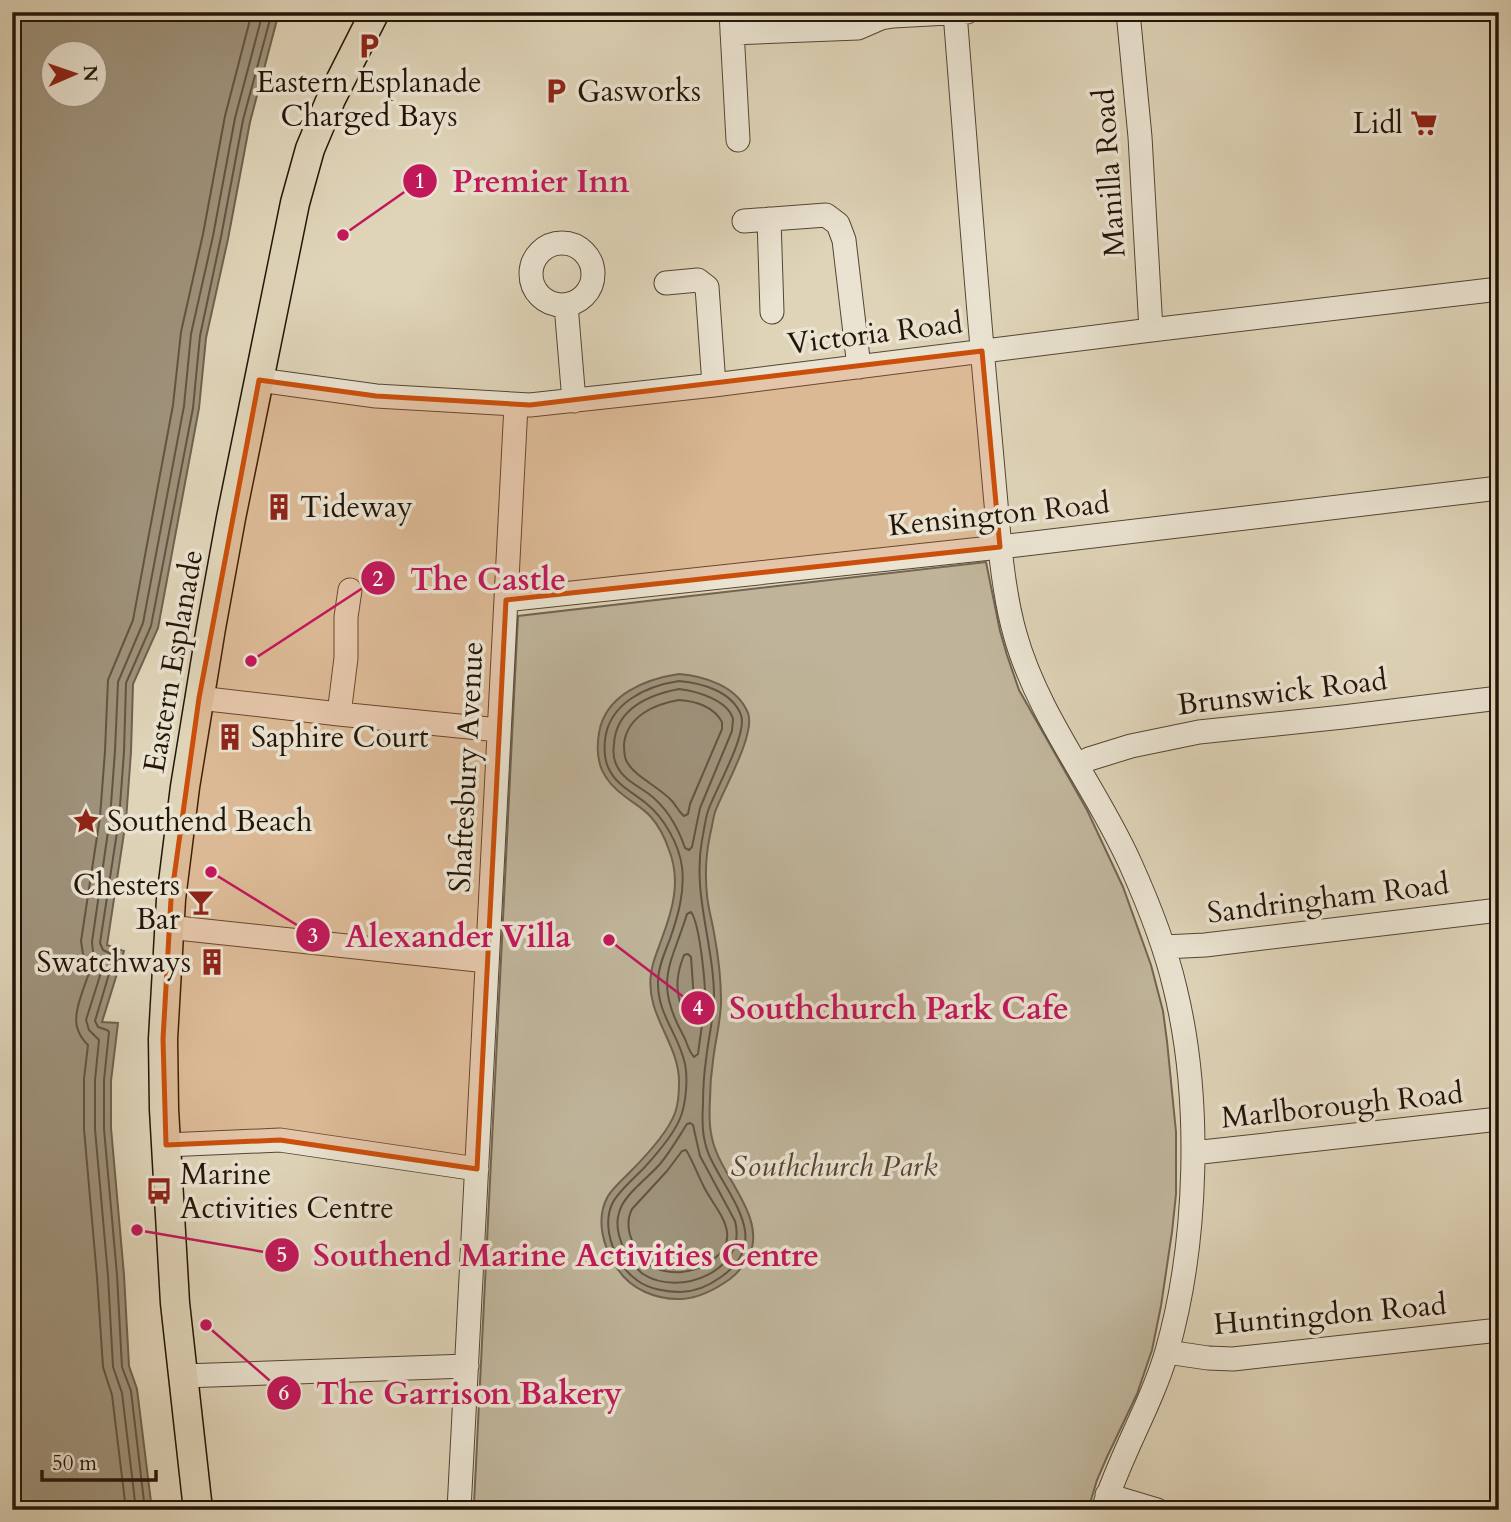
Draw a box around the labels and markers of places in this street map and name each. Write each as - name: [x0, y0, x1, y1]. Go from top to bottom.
- parking icon: Eastern Esplanade Charged Bays: [354, 31, 384, 61]
- place label: Eastern Esplanade Charged Bays: [256, 62, 482, 137]
- place label: Gasworks: [577, 71, 701, 112]
- parking icon: Gasworks: [541, 76, 571, 106]
- place label: Lidl: [1353, 103, 1403, 144]
- supermarket icon: Lidl: [1409, 108, 1439, 138]
- callout: Premier Inn: [403, 154, 643, 207]
- place label: Tideway: [300, 487, 413, 528]
- building icon: Tideway: [264, 492, 294, 522]
- callout: The Castle: [361, 552, 580, 605]
- place label: Saphire Court: [251, 717, 429, 758]
- building icon: Saphire Court: [215, 722, 245, 752]
- place label: Southend Beach: [107, 801, 313, 842]
- place icon: Southend Beach: [71, 806, 101, 836]
- place label: Chesters Bar: [73, 865, 180, 940]
- bar icon: Chesters Bar: [186, 887, 216, 917]
- callout: Alexander Villa: [296, 909, 585, 962]
- place label: Swatchways: [36, 942, 191, 983]
- building icon: Swatchways: [197, 947, 227, 977]
- callout: Southchurch Park Cafe: [681, 982, 1083, 1035]
- place label: Marine Activities Centre: [180, 1154, 394, 1229]
- bus stop icon: Marine Activities Centre: [144, 1176, 174, 1206]
- callout: Southend Marine Activities Centre: [264, 1228, 833, 1281]
- callout: The Garrison Bakery: [266, 1367, 636, 1420]

